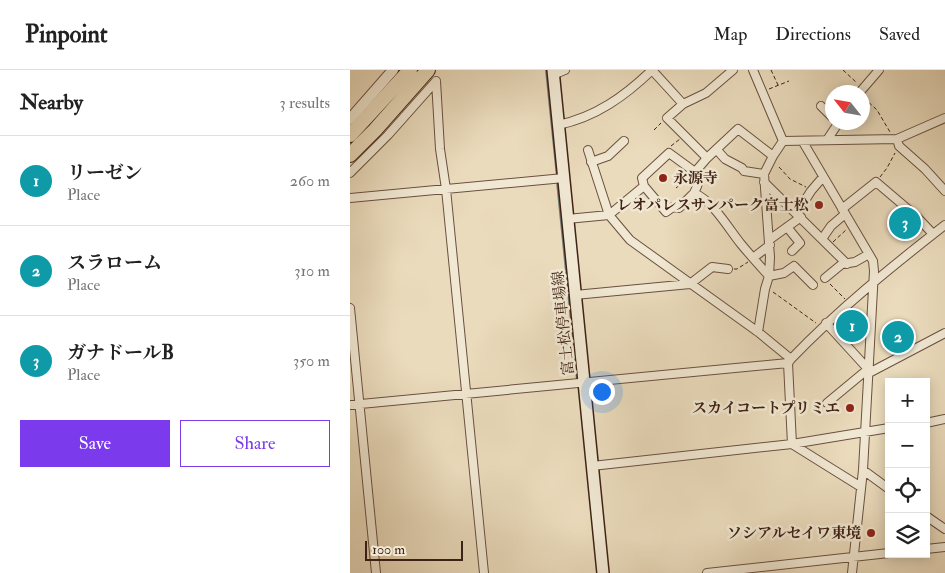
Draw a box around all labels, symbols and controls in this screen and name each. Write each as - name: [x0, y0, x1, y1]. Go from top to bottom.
- text: Pinpoint: [25, 19, 108, 50]
- text: Map: [714, 23, 747, 46]
- text: Directions: [775, 23, 851, 46]
- text: Saved: [879, 23, 920, 46]
- north arrow: [825, 85, 870, 130]
- text: Nearby: [20, 89, 83, 116]
- text: 3 results: [279, 93, 330, 113]
- text: リーゼン: [67, 161, 143, 185]
- place label: 永源寺: [673, 169, 718, 188]
- text: 1: [33, 171, 39, 191]
- text: 260 m: [290, 171, 330, 191]
- marker: 永源寺: [657, 172, 669, 184]
- text: Place: [67, 185, 100, 205]
- place label: レオパレスサンパーク富士松: [617, 196, 809, 215]
- marker: レオパレスサンパーク富士松: [813, 199, 825, 211]
- pin: 3: [889, 204, 921, 242]
- text: スラローム: [67, 251, 162, 275]
- text: 2: [32, 261, 40, 281]
- text: 310 m: [294, 261, 330, 281]
- street label: 富士松停車場線: [549, 270, 578, 376]
- text: Place: [67, 275, 100, 295]
- pin: 1: [836, 307, 868, 345]
- pin: 2: [882, 318, 914, 356]
- text: ガナドールB: [67, 341, 174, 365]
- text: 3: [33, 351, 39, 371]
- text: 350 m: [293, 351, 330, 371]
- text: Place: [67, 365, 100, 385]
- map controls: [885, 378, 930, 558]
- button: +: [885, 378, 930, 423]
- your location: [589, 379, 615, 405]
- place label: スカイコートプリミエ: [692, 399, 840, 418]
- marker: スカイコートプリミエ: [844, 402, 856, 414]
- button: Save: [20, 420, 170, 467]
- button: Share: [180, 420, 330, 467]
- button: −: [885, 423, 930, 468]
- button: locate: [885, 468, 930, 513]
- button: layers: [885, 513, 930, 558]
- place label: ソシアルセイワ東境: [727, 524, 861, 543]
- marker: ソシアルセイワ東境: [865, 527, 877, 539]
- scale bar: [365, 538, 462, 561]
- text: 100 m: [372, 541, 405, 558]

